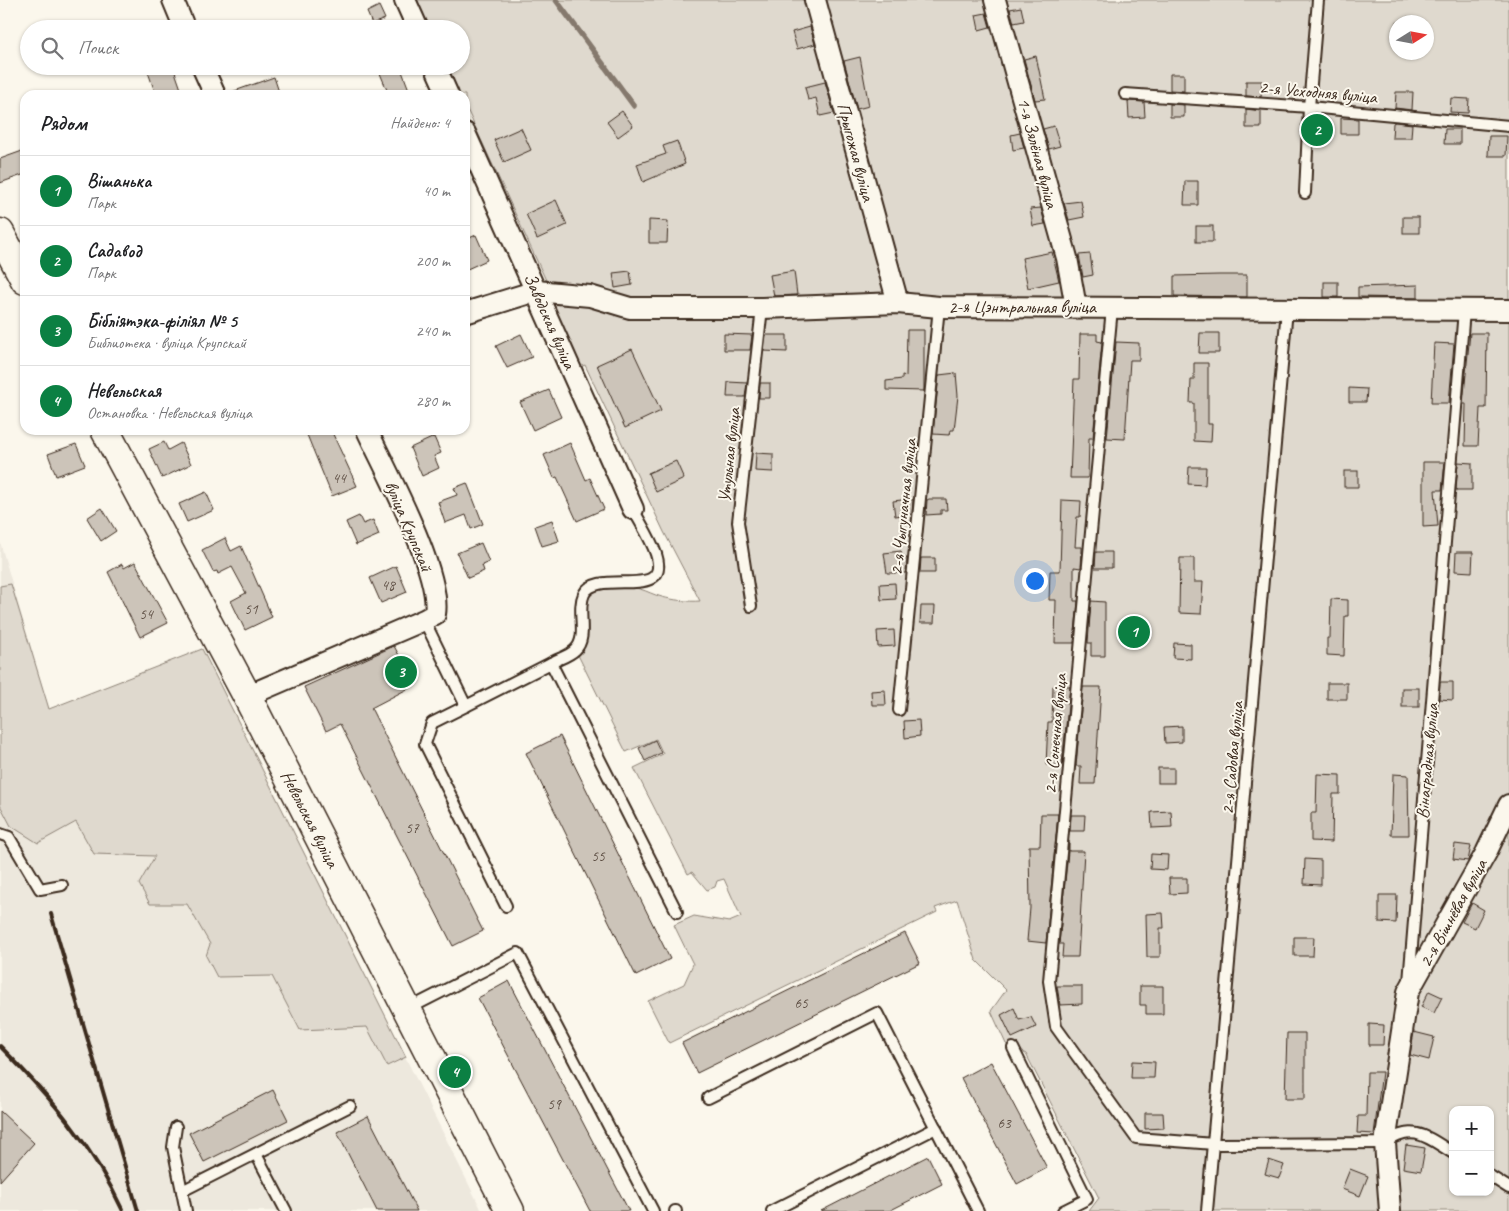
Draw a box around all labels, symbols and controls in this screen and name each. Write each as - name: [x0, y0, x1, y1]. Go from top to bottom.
- north arrow: [1389, 15, 1434, 60]
- search box: [20, 20, 470, 75]
- icon: search: [38, 34, 66, 62]
- text: Поиск: [78, 36, 118, 60]
- street label: 2-я Усходняя вуліца: [1258, 76, 1379, 108]
- street label: 1-я Зялёная вуліца: [1013, 95, 1064, 212]
- street label: Прыгожая вуліца: [832, 100, 880, 205]
- text: Рядом: [40, 110, 87, 136]
- pin: 2: [1301, 111, 1333, 149]
- text: Найдено: 4: [390, 113, 450, 133]
- text: Вішанька: [87, 169, 151, 193]
- text: 1: [52, 181, 60, 201]
- text: 40 m: [423, 181, 450, 201]
- text: Парк: [87, 193, 116, 213]
- text: Садавод: [87, 239, 141, 263]
- text: 2: [52, 251, 60, 271]
- text: 200 m: [416, 251, 450, 271]
- text: Парк: [87, 263, 116, 283]
- street label: Заводская вуліца: [519, 270, 581, 373]
- street label: 2-я Цэнтральная вуліца: [948, 296, 1097, 318]
- text: Бібліятэка-філіял № 5: [87, 309, 237, 333]
- text: 3: [52, 321, 60, 341]
- text: 240 m: [416, 321, 450, 341]
- text: Библиотека · вуліца Крупскай: [87, 333, 246, 353]
- text: Невельская: [87, 379, 161, 403]
- text: 4: [52, 391, 60, 411]
- text: 280 m: [416, 391, 450, 411]
- text: Остановка · Невельская вуліца: [87, 403, 252, 423]
- street label: Утульная вуліца: [713, 405, 745, 503]
- street label: 2-я Чыгуначная вуліца: [885, 437, 921, 576]
- house number: 44: [332, 469, 347, 488]
- street label: вуліца Крупскай: [380, 477, 439, 576]
- your location: [1022, 568, 1048, 594]
- house number: 48: [381, 576, 396, 595]
- house number: 51: [244, 600, 259, 619]
- house number: 54: [139, 605, 154, 624]
- pin: 1: [1118, 613, 1150, 651]
- pin: 3: [385, 653, 417, 691]
- street label: 2-я Сонечная вуліца: [1039, 672, 1071, 795]
- street label: 2-я Садовая вуліца: [1216, 700, 1248, 815]
- street label: Вінаградная вуліца: [1411, 701, 1443, 820]
- street label: Невельская вуліца: [276, 767, 344, 872]
- house number: 57: [405, 819, 420, 838]
- house number: 55: [591, 847, 606, 866]
- street label: 2-я Вішнёвая вуліца: [1414, 854, 1492, 971]
- house number: 65: [794, 994, 809, 1013]
- pin: 4: [439, 1053, 471, 1091]
- house number: 59: [547, 1095, 562, 1114]
- map controls: [1449, 1106, 1494, 1196]
- button: +: [1449, 1106, 1494, 1151]
- house number: 63: [997, 1114, 1012, 1133]
- button: −: [1449, 1151, 1494, 1196]

